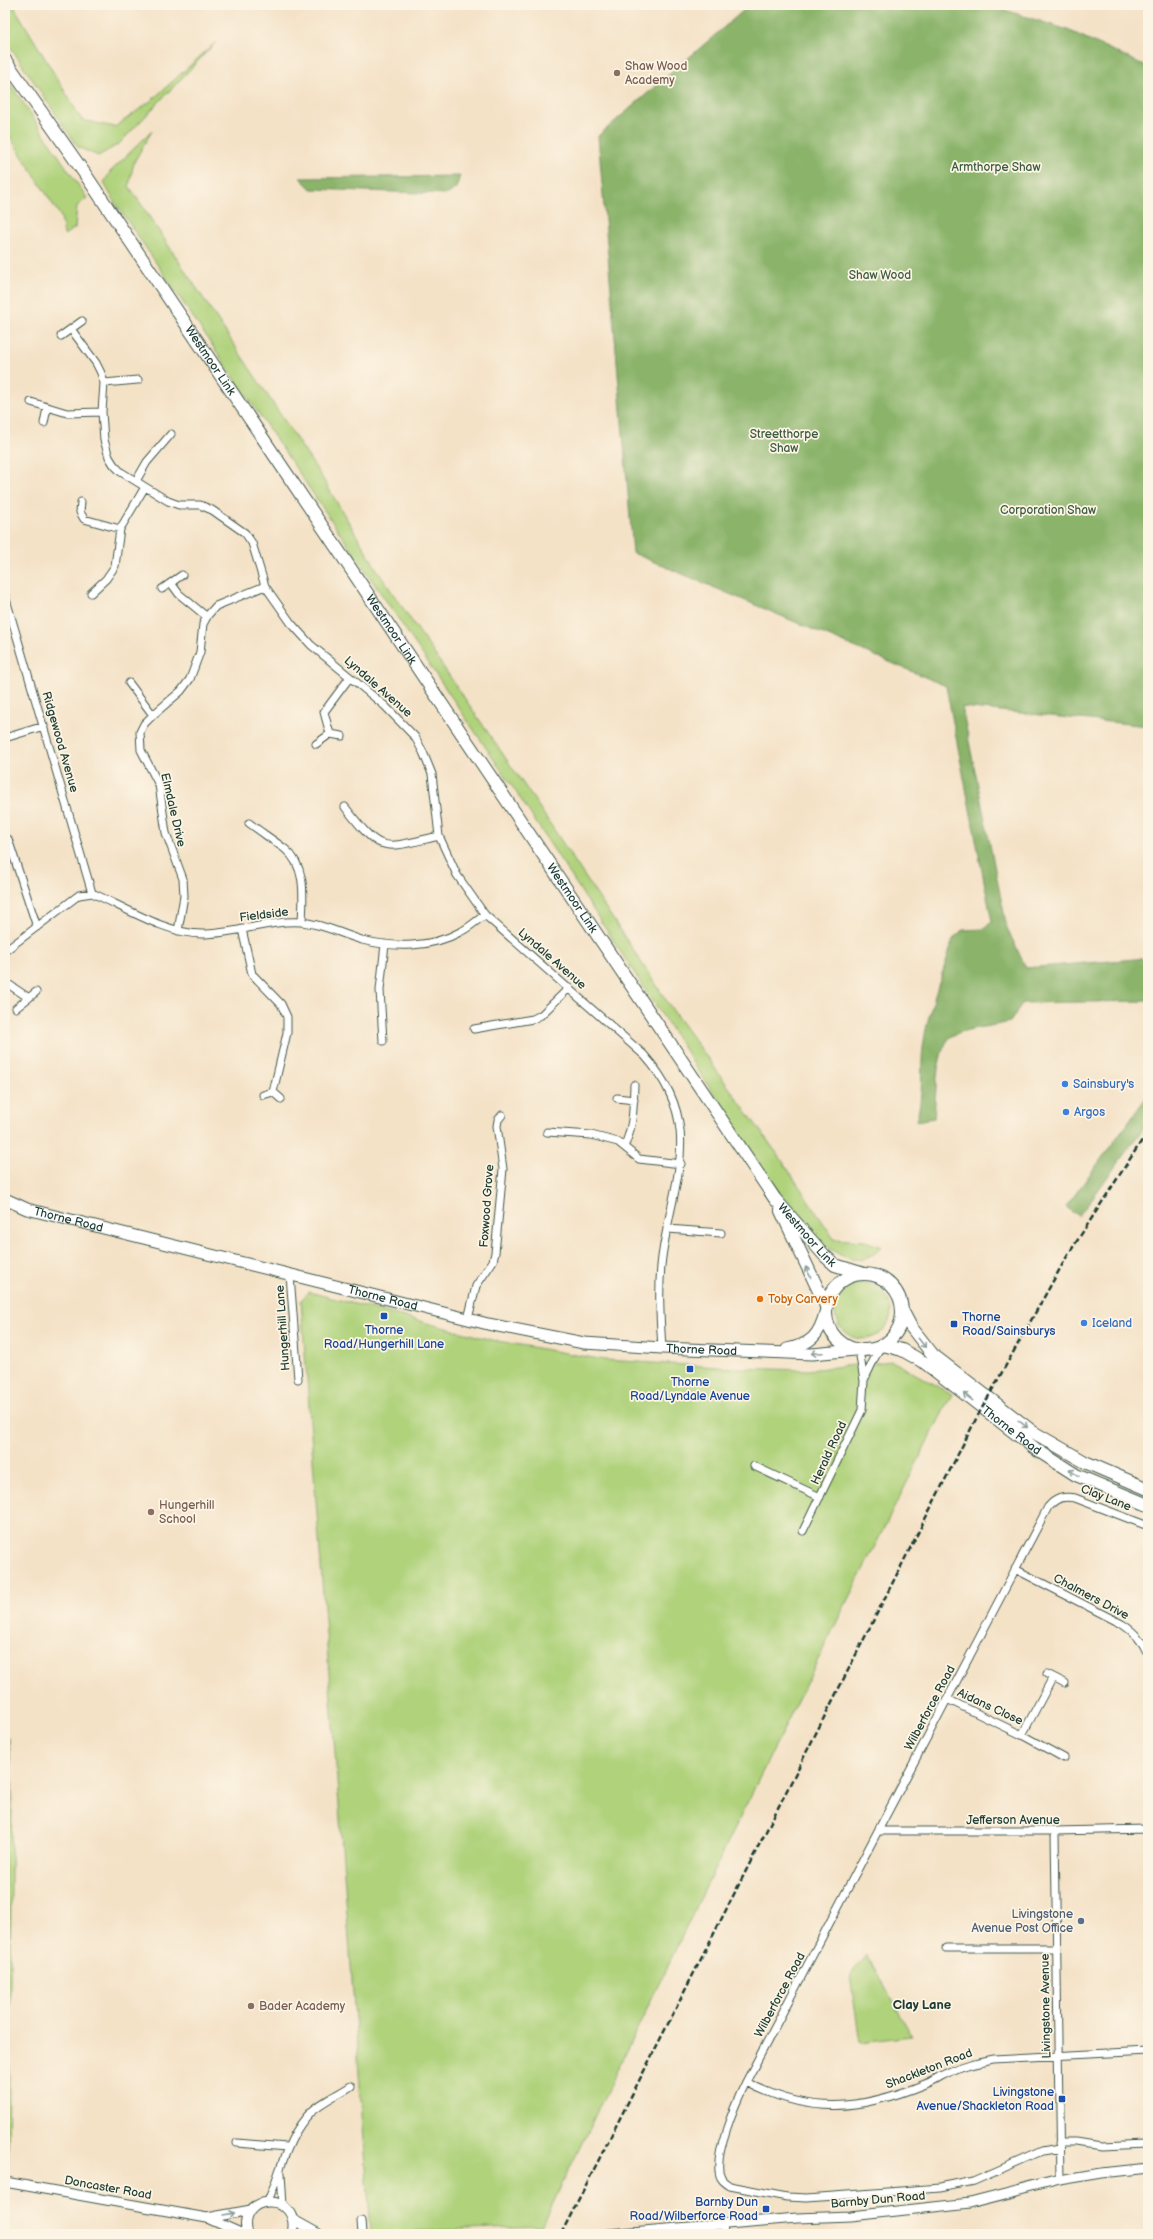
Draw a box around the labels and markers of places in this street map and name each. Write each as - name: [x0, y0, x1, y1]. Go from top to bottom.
- place label: Shaw Wood Academy: [625, 59, 687, 88]
- marker: Shaw Wood Academy: [612, 68, 622, 78]
- place label: Sainsbury's: [1073, 1077, 1134, 1092]
- marker: Sainsbury's: [1060, 1079, 1070, 1089]
- place label: Argos: [1074, 1105, 1105, 1120]
- marker: Argos: [1061, 1107, 1071, 1117]
- place label: Toby Carvery: [768, 1292, 839, 1307]
- marker: Toby Carvery: [755, 1294, 765, 1304]
- place label: Thorne Road/Sainsburys: [962, 1310, 1056, 1339]
- marker: Thorne Road/Hungerhill Lane: [379, 1311, 389, 1321]
- place label: Iceland: [1092, 1316, 1132, 1331]
- marker: Iceland: [1079, 1318, 1089, 1328]
- marker: Thorne Road/Sainsburys: [949, 1319, 959, 1329]
- place label: Thorne Road/Hungerhill Lane: [324, 1323, 444, 1352]
- marker: Thorne Road/Lyndale Avenue: [685, 1364, 695, 1374]
- place label: Thorne Road/Lyndale Avenue: [630, 1375, 750, 1404]
- place label: Hungerhill School: [159, 1498, 214, 1527]
- marker: Hungerhill School: [146, 1507, 156, 1517]
- place label: Livingstone Avenue Post Office: [972, 1907, 1073, 1936]
- marker: Livingstone Avenue Post Office: [1076, 1916, 1086, 1926]
- place label: Bader Academy: [259, 1999, 346, 2014]
- marker: Bader Academy: [246, 2001, 256, 2011]
- place label: Livingstone Avenue/Shackleton Road: [916, 2085, 1054, 2114]
- marker: Livingstone Avenue/Shackleton Road: [1057, 2094, 1067, 2104]
- place label: Barnby Dun Road/Wilberforce Road: [630, 2195, 758, 2224]
- marker: Barnby Dun Road/Wilberforce Road: [761, 2204, 771, 2214]

